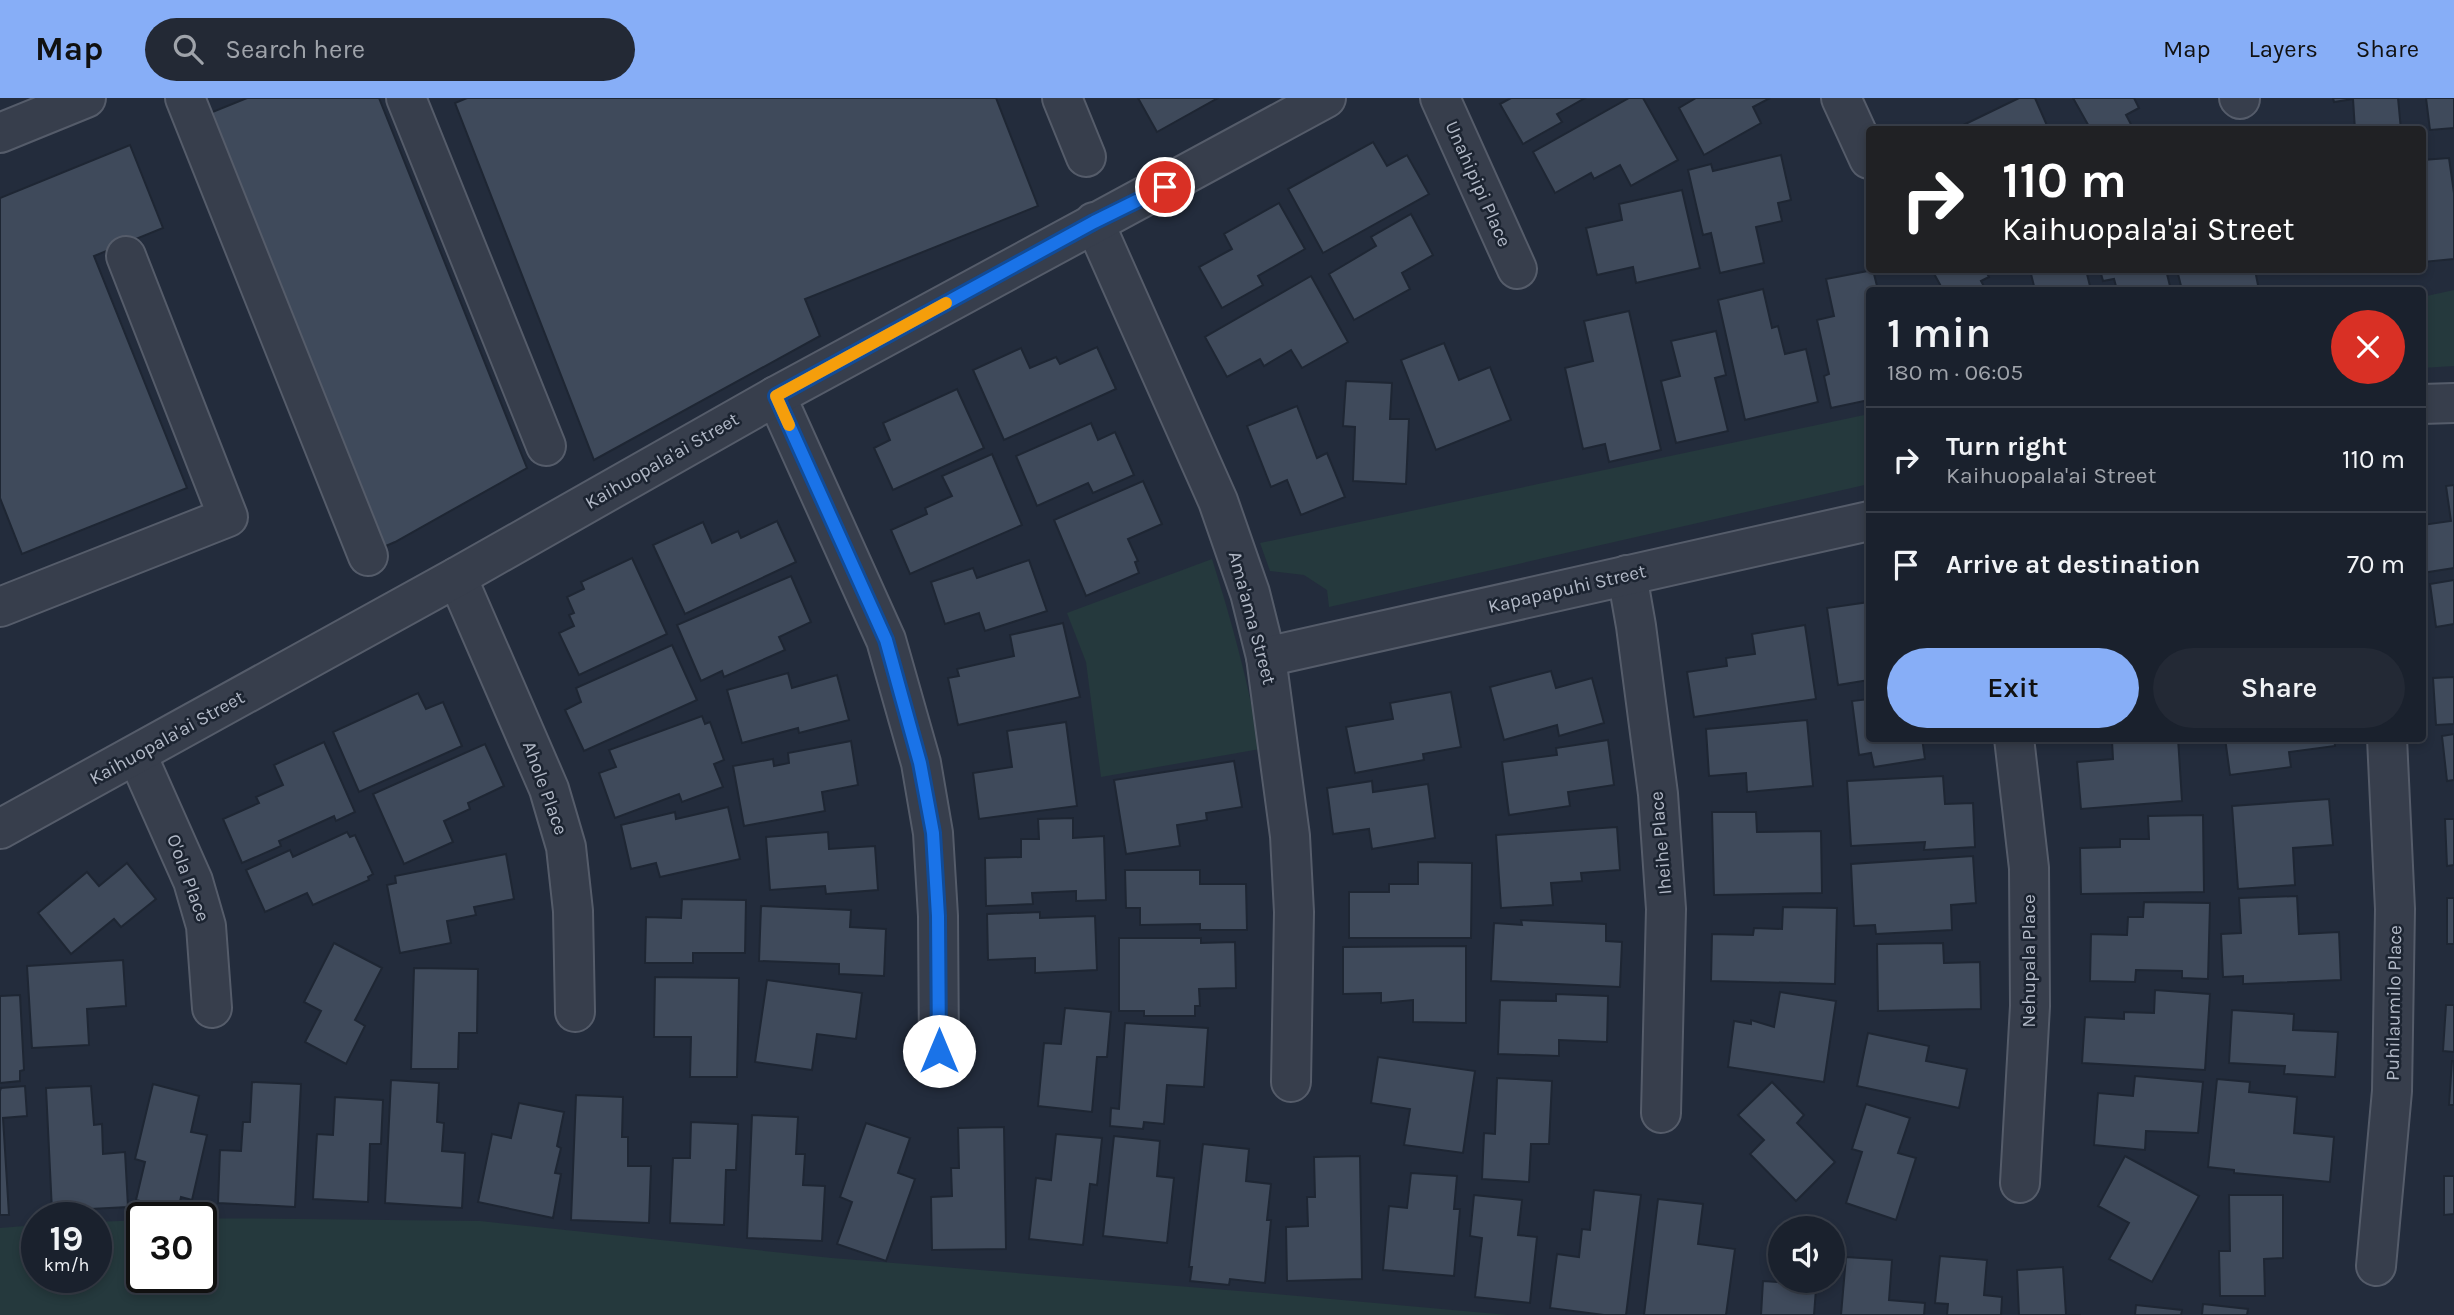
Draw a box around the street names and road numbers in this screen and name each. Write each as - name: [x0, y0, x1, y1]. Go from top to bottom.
- street label: Unahipipi Place: [1440, 118, 1516, 250]
- street label: Kaihuopala'ai Street: [581, 408, 743, 514]
- street label: Ama'ama Street: [1224, 549, 1280, 687]
- street label: Kapapapuhi Street: [1486, 560, 1648, 618]
- street label: Kaihuopala'ai Street: [86, 686, 248, 790]
- street label: Ahole Place: [518, 738, 572, 838]
- street label: Iheihe Place: [1646, 790, 1676, 896]
- street label: O'ola Place: [162, 831, 214, 925]
- street label: Nehupala Place: [2018, 894, 2040, 1028]
- street label: Puhilaumilo Place: [2382, 925, 2406, 1081]

